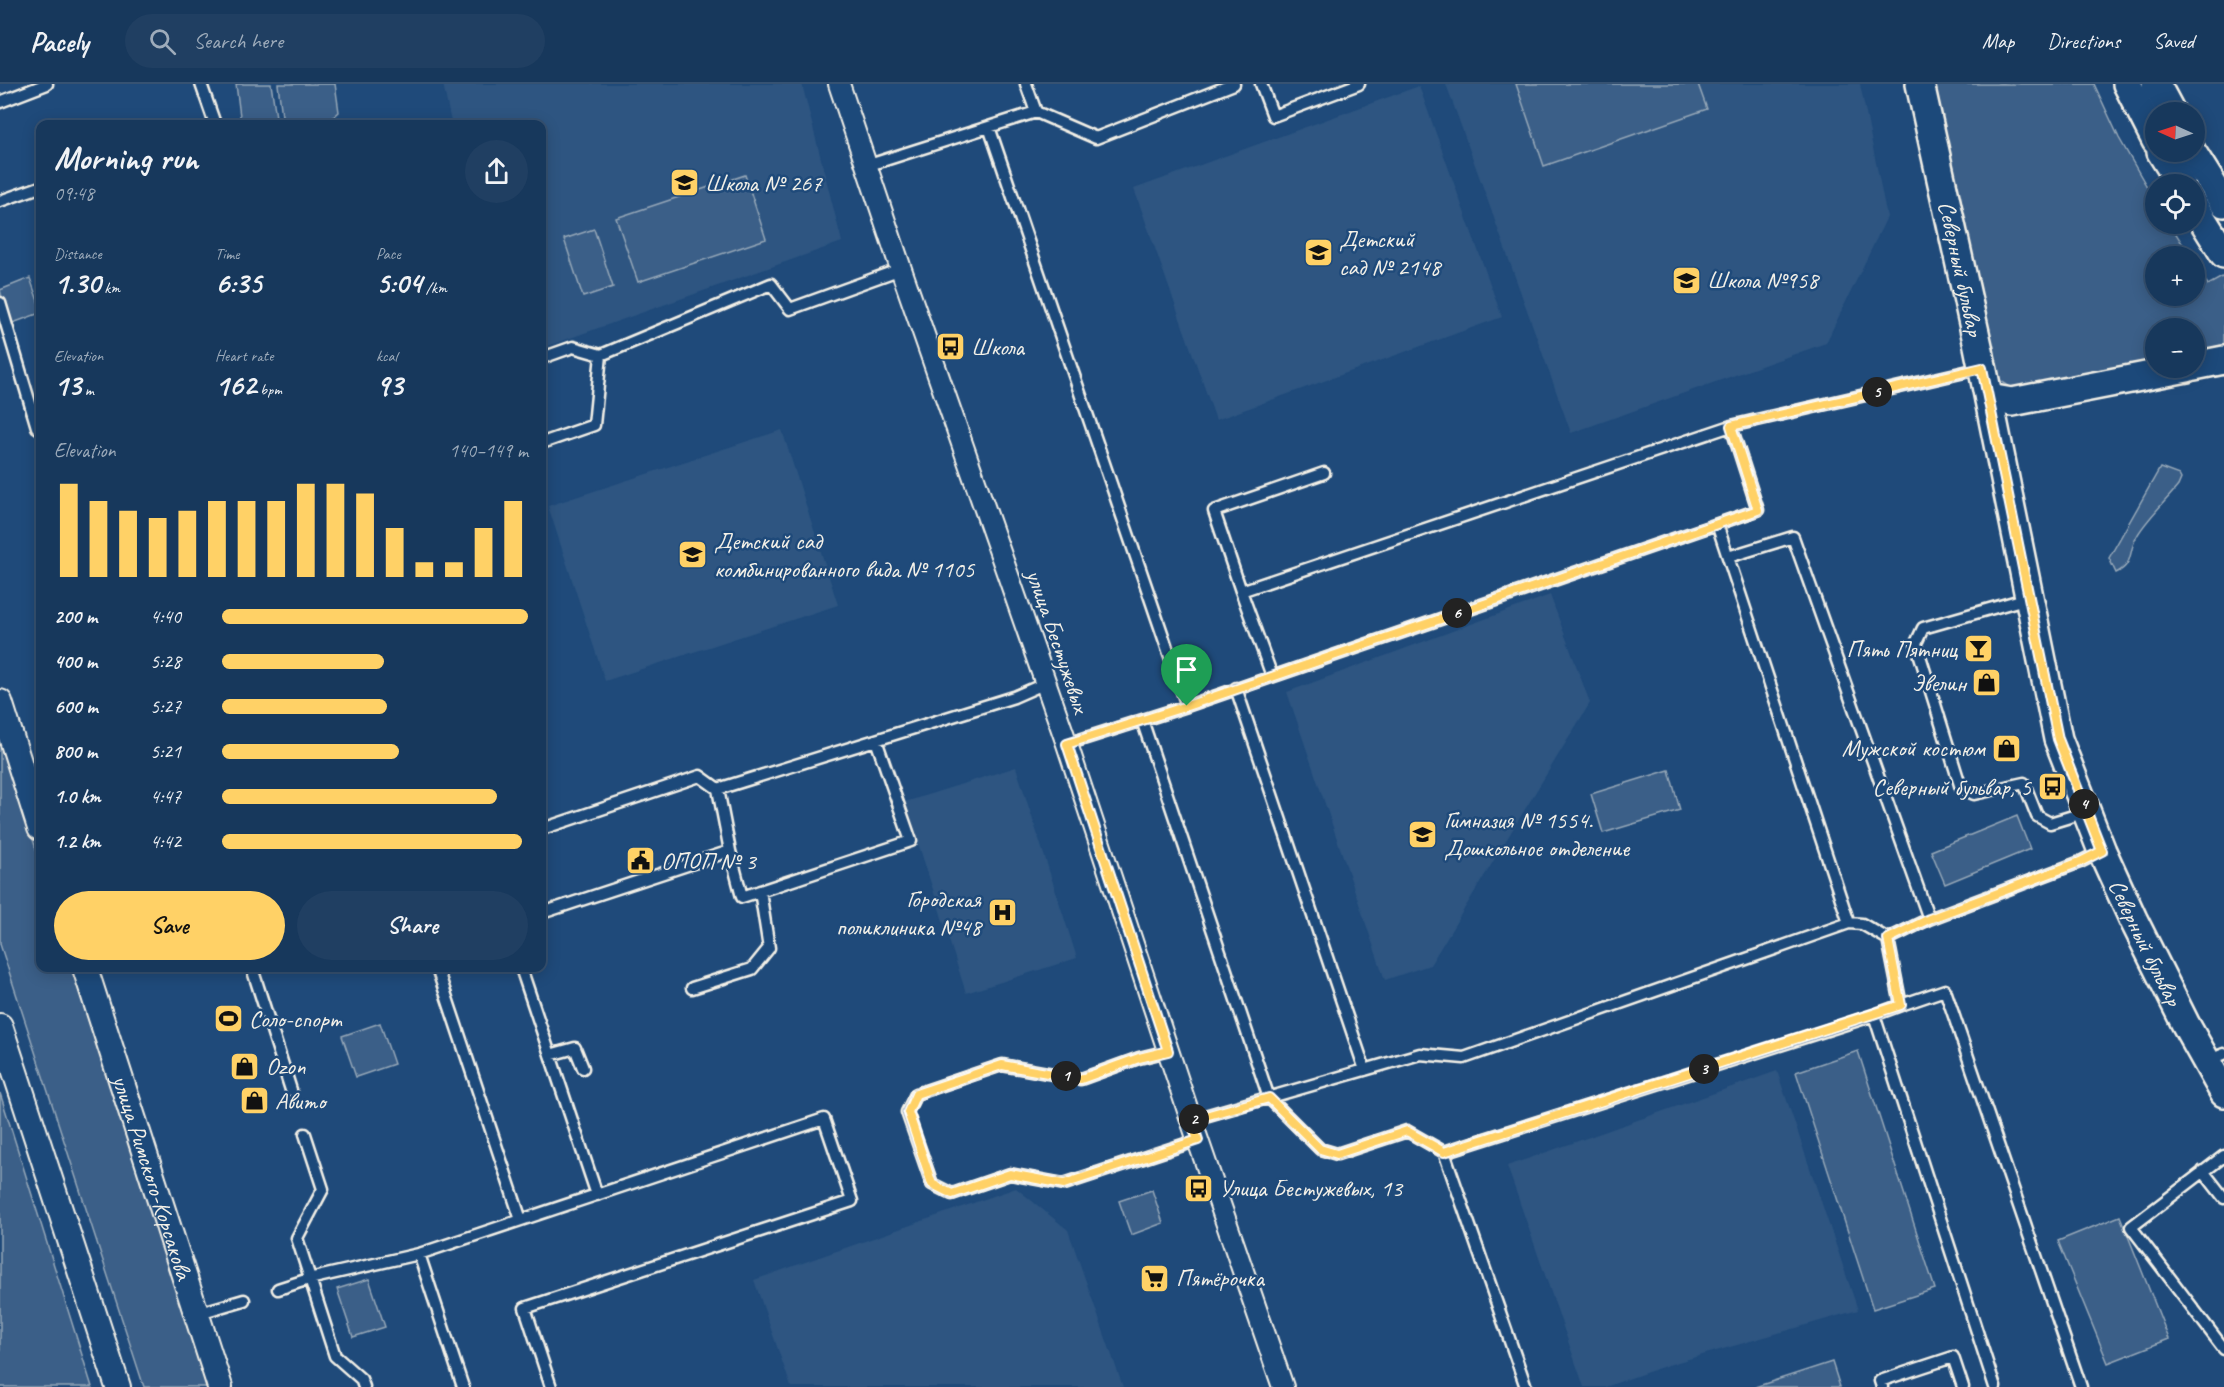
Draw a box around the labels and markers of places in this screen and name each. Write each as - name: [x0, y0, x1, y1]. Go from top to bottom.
- school or university icon: Школа № 267: [668, 167, 700, 199]
- place label: Школа № 267: [705, 168, 823, 198]
- place label: Детский сад № 2148: [1339, 224, 1442, 282]
- school or university icon: Детский сад № 2148: [1302, 237, 1334, 269]
- school or university icon: Школа №958: [1670, 264, 1702, 296]
- place label: Школа №958: [1707, 265, 1820, 295]
- bus stop icon: Школа: [934, 331, 966, 363]
- place label: Школа: [971, 332, 1025, 362]
- pin: 5: [1862, 377, 1892, 407]
- place label: Детский сад комбинированного вида № 1105: [714, 526, 976, 584]
- school or university icon: Детский сад комбинированного вида № 1105: [677, 539, 709, 571]
- pin: 6: [1442, 598, 1472, 628]
- bar icon: Пять Пятниц: [1962, 633, 1994, 665]
- place label: Пять Пятниц: [1846, 634, 1959, 664]
- pin: [1161, 644, 1212, 706]
- shop icon: Эвелин: [1971, 667, 2003, 699]
- place label: Эвелин: [1912, 668, 1968, 698]
- shop icon: Мужской костюм: [1990, 732, 2022, 764]
- place label: Мужской костюм: [1842, 733, 1986, 763]
- bus stop icon: Северный бульвар, 5: [2036, 771, 2068, 803]
- place label: Северный бульвар, 5: [1872, 772, 2032, 802]
- pin: 4: [2069, 789, 2099, 819]
- place label: Гимназия № 1554. Дошкольное отделение: [1444, 805, 1631, 863]
- school or university icon: Гимназия № 1554. Дошкольное отделение: [1407, 818, 1439, 850]
- public building icon: ОПОП № 3: [624, 845, 656, 877]
- place label: ОПОП № 3: [661, 846, 758, 876]
- place label: Городская поликлиника №48: [836, 884, 983, 942]
- hospital icon: Городская поликлиника №48: [986, 897, 1018, 929]
- sports icon: Соло-спорт: [212, 1003, 244, 1035]
- place label: Соло-спорт: [249, 1004, 343, 1034]
- shop icon: Ozon: [229, 1050, 261, 1082]
- place label: Ozon: [266, 1051, 306, 1081]
- pin: 3: [1689, 1054, 1719, 1084]
- pin: 1: [1051, 1061, 1081, 1091]
- shop icon: Авито: [238, 1085, 270, 1117]
- place label: Авито: [275, 1086, 328, 1116]
- pin: 2: [1179, 1104, 1209, 1134]
- bus stop icon: Улица Бестужевых, 13: [1182, 1172, 1214, 1204]
- place label: Улица Бестужевых, 13: [1219, 1173, 1404, 1203]
- supermarket icon: Пятёрочка: [1139, 1262, 1171, 1294]
- place label: Пятёрочка: [1176, 1263, 1265, 1293]

